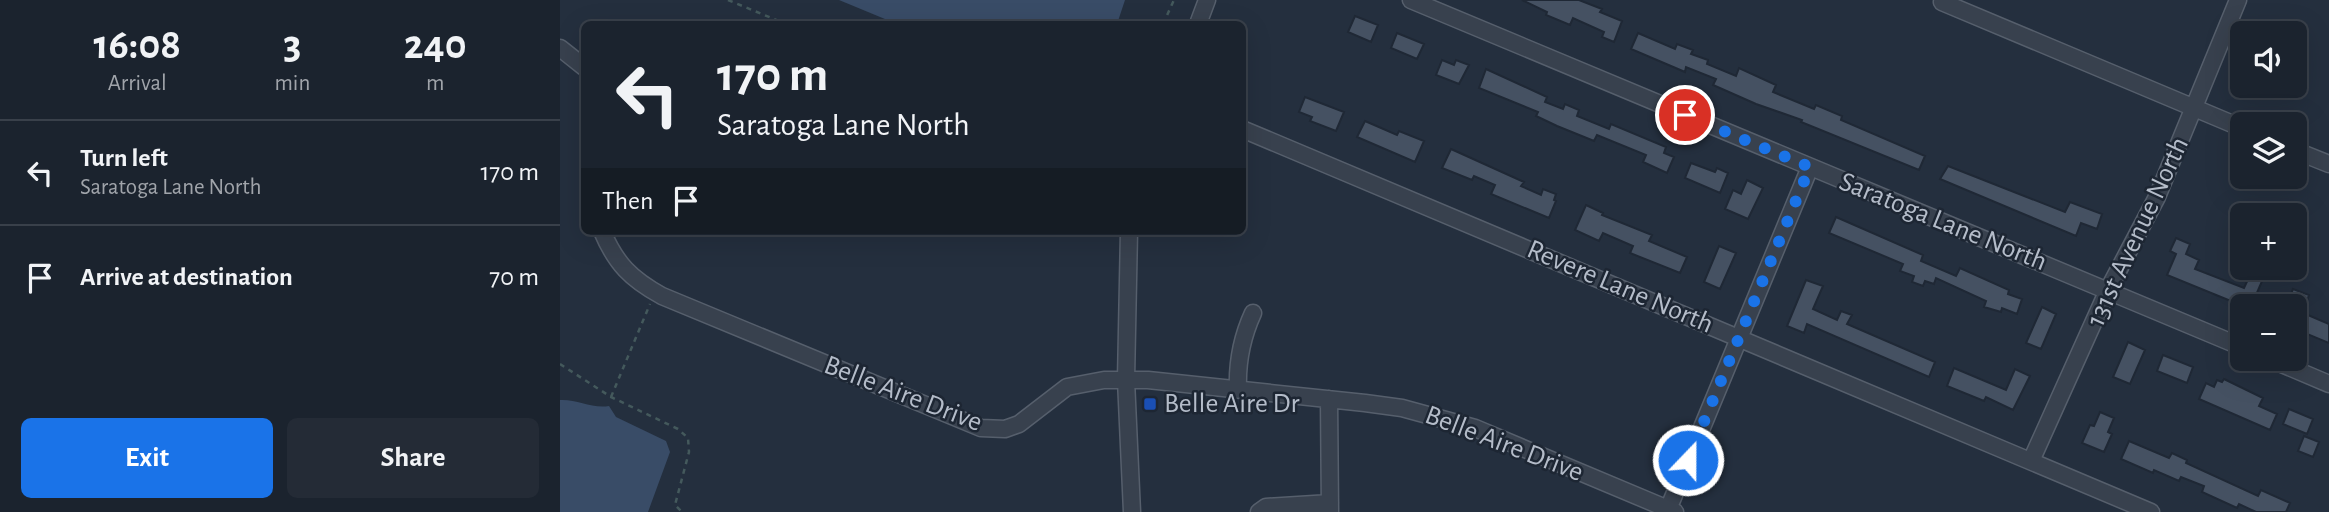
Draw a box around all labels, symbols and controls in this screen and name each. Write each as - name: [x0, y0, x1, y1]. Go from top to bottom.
- map controls: [2230, 21, 2307, 371]
- button: sound: [2230, 21, 2307, 98]
- text: 16:08: [93, 24, 181, 66]
- text: 3: [283, 24, 301, 66]
- text: 240: [404, 24, 467, 66]
- icon: left: [602, 49, 693, 140]
- text: 170 m: [717, 51, 828, 100]
- text: Arrival: [108, 72, 167, 95]
- text: min: [274, 72, 310, 95]
- text: m: [426, 72, 444, 95]
- pin: [1655, 85, 1715, 145]
- icon: arrive: [1666, 96, 1704, 134]
- text: Saratoga Lane North: [717, 109, 970, 141]
- button: layers: [2230, 112, 2307, 189]
- street label: 131st Avenue North: [2082, 133, 2194, 331]
- text: Turn left: [80, 145, 168, 171]
- icon: left: [21, 154, 59, 192]
- text: 170 m: [480, 159, 539, 185]
- street label: Saratoga Lane North: [1835, 168, 2051, 276]
- text: Saratoga Lane North: [80, 176, 262, 199]
- icon: arrive: [667, 182, 705, 220]
- text: Then: [602, 188, 653, 214]
- button: +: [2230, 203, 2307, 280]
- street label: Revere Lane North: [1523, 235, 1717, 339]
- icon: arrive: [21, 259, 59, 297]
- text: Arrive at destination: [80, 264, 293, 290]
- text: 70 m: [489, 264, 539, 290]
- button: −: [2230, 294, 2307, 371]
- street label: Belle Aire Drive: [820, 351, 986, 437]
- place label: Belle Aire Dr: [1164, 390, 1300, 418]
- marker: Belle Aire Dr: [1142, 396, 1158, 412]
- street label: Belle Aire Drive: [1421, 401, 1587, 487]
- button: Exit: [21, 418, 273, 498]
- button: Share: [287, 418, 539, 498]
- position arrow: [1651, 423, 1725, 497]

